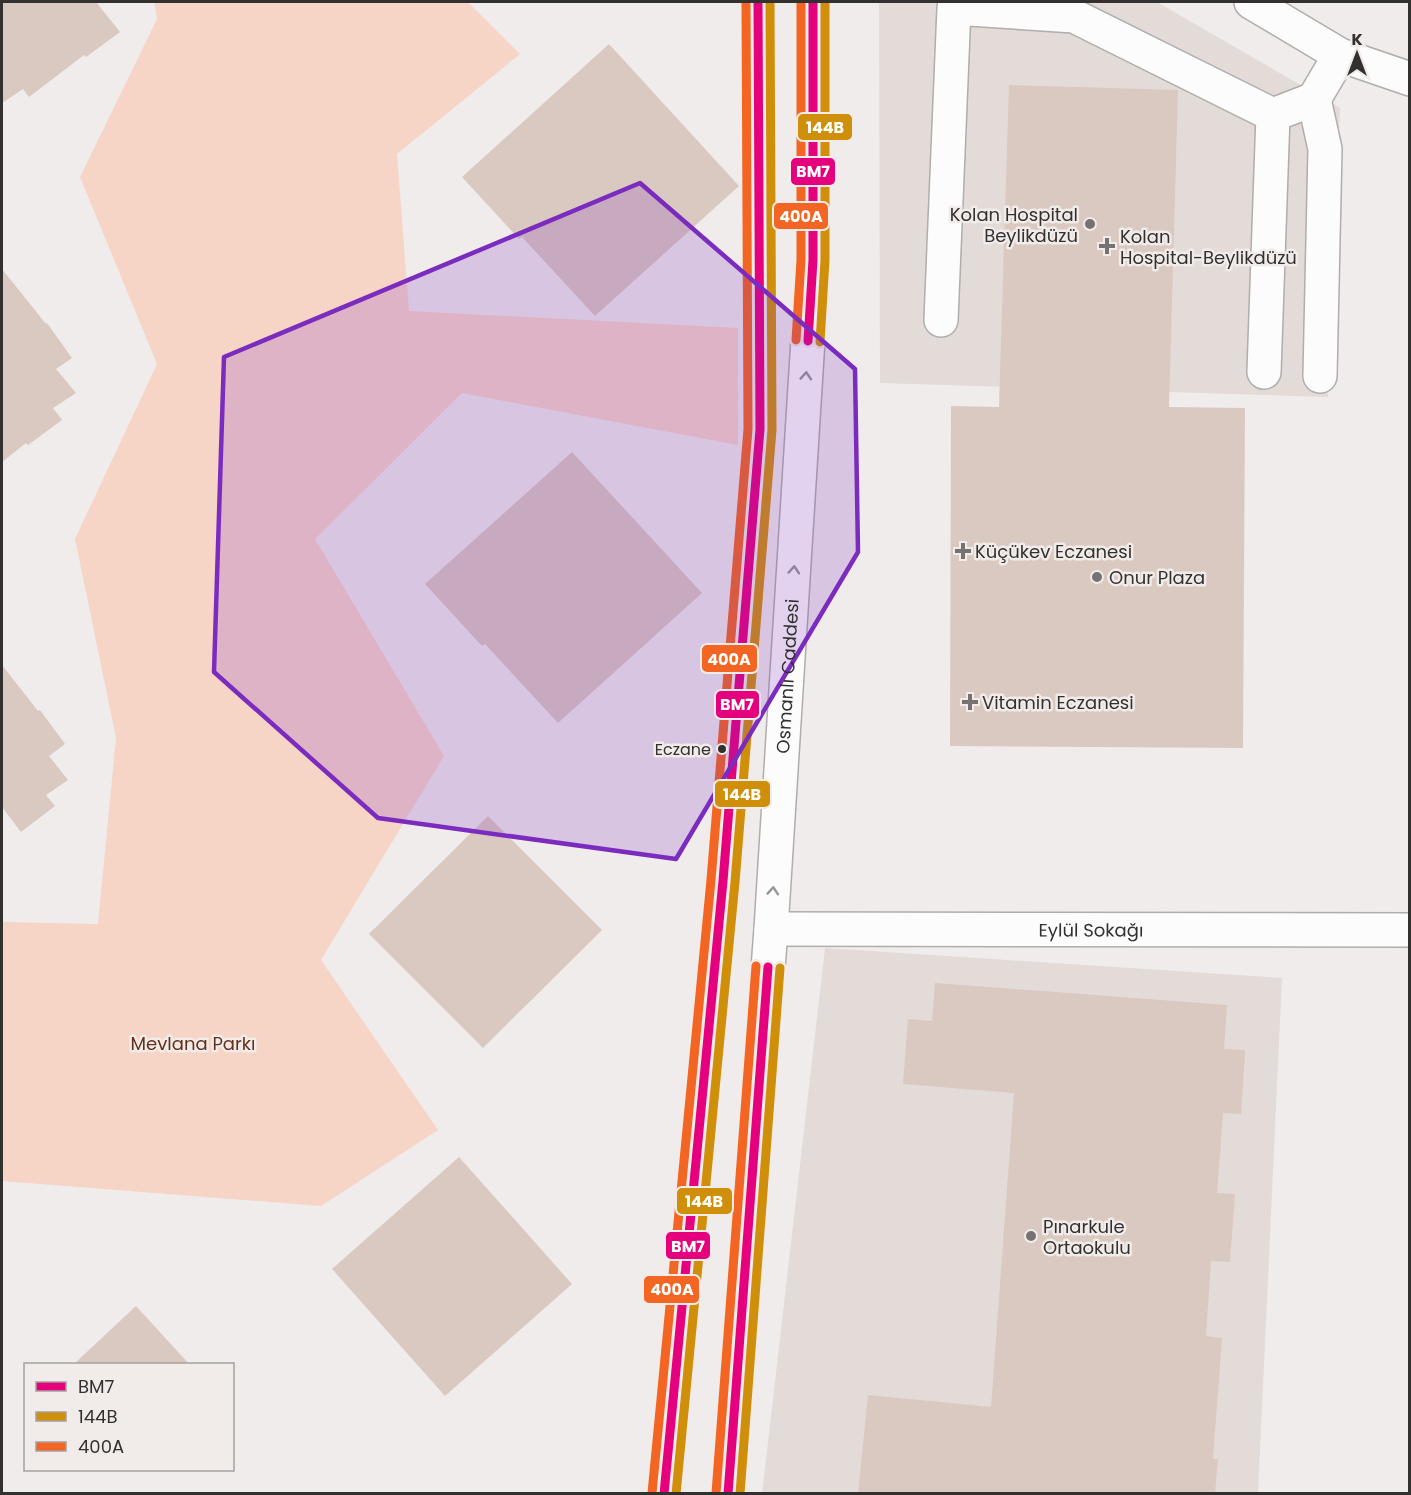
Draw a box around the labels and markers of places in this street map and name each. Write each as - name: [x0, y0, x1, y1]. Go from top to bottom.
- place label: Kolan Hospital Beylikdüzü: [950, 202, 1078, 248]
- marker: Kolan Hospital Beylikdüzü: [1083, 217, 1097, 231]
- place label: Kolan Hospital-Beylikdüzü: [1120, 224, 1297, 270]
- marker: Kolan Hospital-Beylikdüzü: [1098, 237, 1116, 255]
- place label: Küçükev Eczanesi: [975, 539, 1132, 564]
- marker: Küçükev Eczanesi: [956, 544, 970, 558]
- place label: Onur Plaza: [1109, 565, 1205, 590]
- marker: Onur Plaza: [1090, 570, 1104, 584]
- place label: Vitamin Eczanesi: [982, 690, 1134, 715]
- marker: Vitamin Eczanesi: [963, 695, 977, 709]
- place label: Eczane: [655, 738, 711, 761]
- marker: Eczane: [716, 743, 728, 755]
- place label: Pınarkule Ortaokulu: [1043, 1214, 1131, 1260]
- marker: Pınarkule Ortaokulu: [1024, 1229, 1038, 1243]

